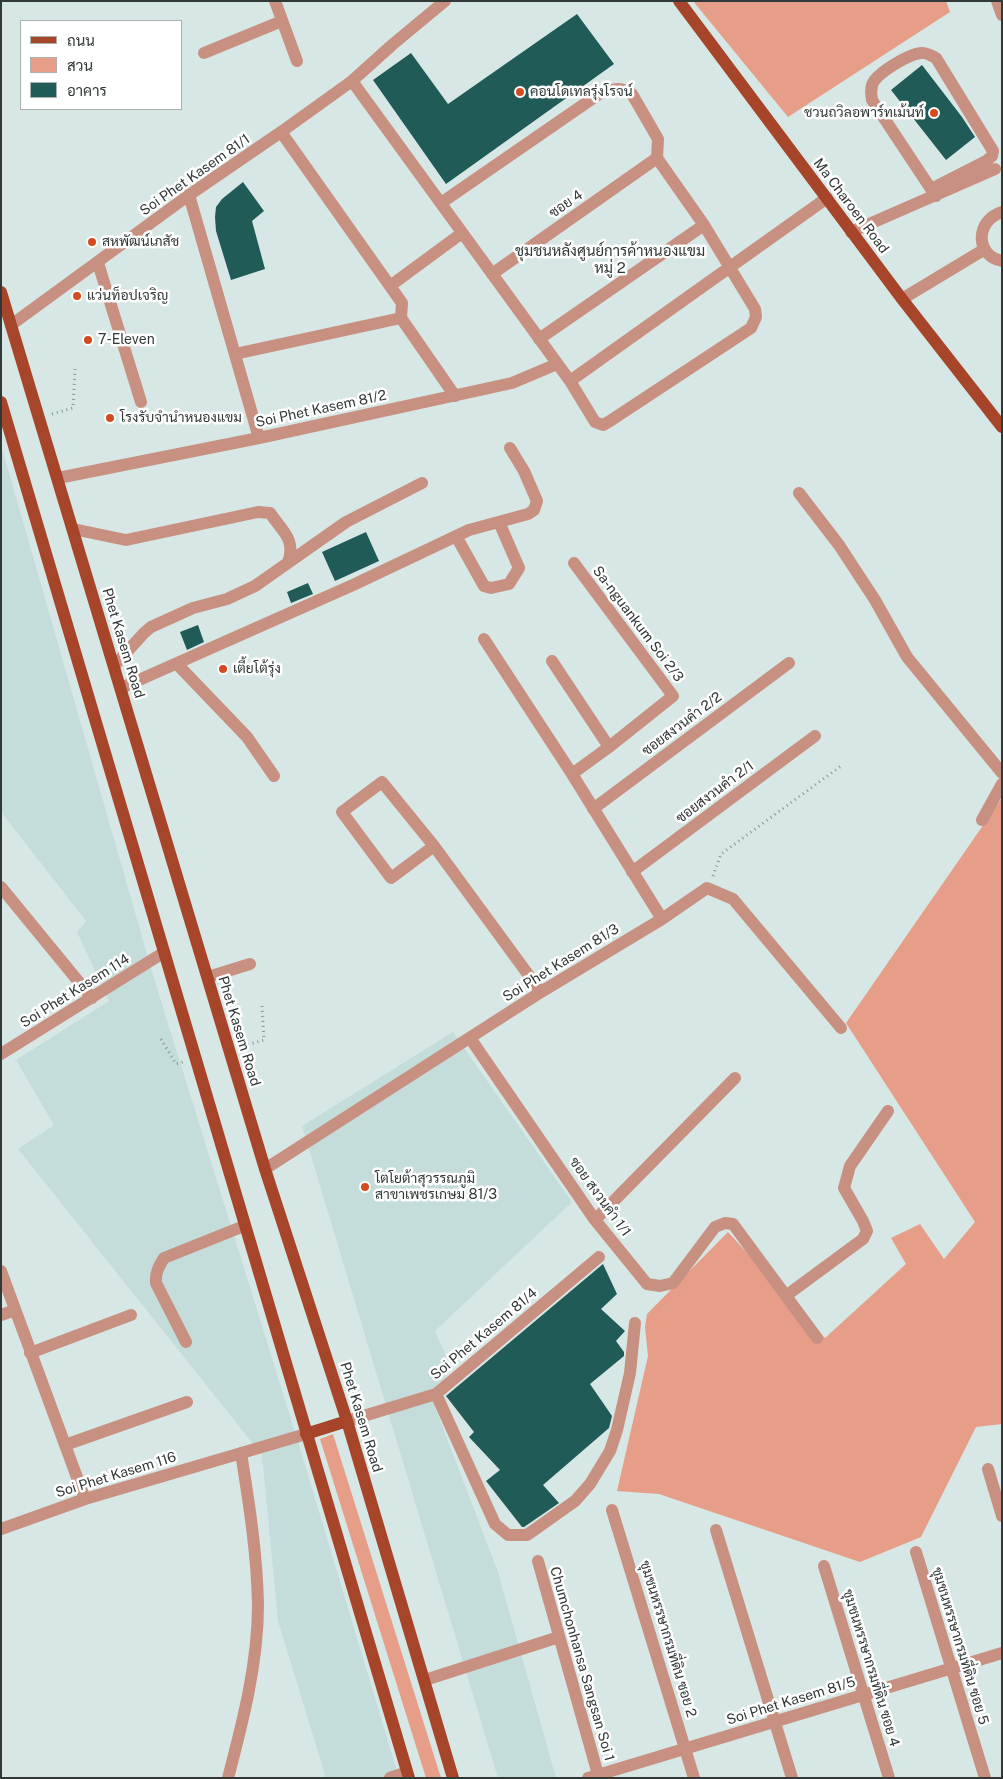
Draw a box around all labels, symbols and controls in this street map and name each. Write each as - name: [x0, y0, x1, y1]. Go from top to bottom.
- legend: [20, 20, 182, 110]
- text: ถนน: [67, 32, 95, 49]
- text: สวน: [67, 57, 93, 74]
- text: อาคาร: [67, 82, 107, 99]
- place label: คอนโดเทลรุ่งโรจน์: [530, 84, 633, 100]
- marker: คอนโดเทลรุ่งโรจน์: [514, 86, 526, 98]
- place label: ชวนถวิลอพาร์ทเม้นท์: [804, 105, 924, 121]
- marker: ชวนถวิลอพาร์ทเม้นท์: [928, 107, 940, 119]
- street label: Soi Phet Kasem 81/1: [137, 131, 253, 219]
- street label: Ma Charoen Road: [810, 155, 892, 257]
- street label: ซอย 4: [546, 186, 586, 222]
- place label: สหพัฒน์เภสัช: [102, 234, 179, 250]
- marker: สหพัฒน์เภสัช: [86, 236, 98, 248]
- district label: ชุมชนหลังศูนย์การค้าหนองแขม หมู่ 2: [515, 242, 705, 277]
- place label: แว่นท็อปเจริญ: [87, 288, 168, 304]
- marker: แว่นท็อปเจริญ: [71, 290, 83, 302]
- place label: 7-Eleven: [98, 332, 155, 348]
- marker: 7-Eleven: [82, 334, 94, 346]
- street label: Soi Phet Kasem 81/2: [254, 387, 388, 431]
- place label: โรงรับจำนำหนองแขม: [120, 410, 242, 426]
- marker: โรงรับจำนำหนองแขม: [104, 412, 116, 424]
- street label: Sa-nguankum Soi 2/3: [589, 563, 687, 685]
- street label: Phet Kasem Road: [98, 586, 148, 700]
- place label: เตี้ยโต้รุ่ง: [233, 661, 281, 677]
- marker: เตี้ยโต้รุ่ง: [217, 663, 229, 675]
- street label: ซอยสงวนคำ 2/2: [639, 689, 725, 759]
- street label: ซอยสงวนคำ 2/1: [673, 757, 757, 827]
- street label: Soi Phet Kasem 81/3: [500, 920, 622, 1006]
- street label: Soi Phet Kasem 114: [17, 951, 133, 1031]
- street label: Phet Kasem Road: [214, 974, 264, 1088]
- street label: ซอย สงวนคำ 1/1: [566, 1154, 634, 1240]
- place label: โตโยต้าสุวรรณภูมิ สาขาเพชรเกษม 81/3: [375, 1171, 497, 1204]
- marker: โตโยต้าสุวรรณภูมิ สาขาเพชรเกษม 81/3: [359, 1181, 371, 1193]
- street label: Soi Phet Kasem 81/4: [427, 1285, 541, 1383]
- street label: Phet Kasem Road: [336, 1360, 386, 1474]
- street label: Soi Phet Kasem 116: [54, 1449, 178, 1501]
- street label: ชุมชนหรรษากรมที่ดิน ซอย 2: [636, 1559, 700, 1719]
- street label: Chumchonhansa Sangsan Soi 1: [546, 1565, 618, 1763]
- street label: ชุมชนหรรษากรมที่ดิน ซอย 5: [928, 1565, 992, 1727]
- street label: ชุมชนหรรษากรมที่ดิน ซอย 4: [839, 1587, 903, 1749]
- street label: Soi Phet Kasem 81/5: [725, 1673, 857, 1729]

